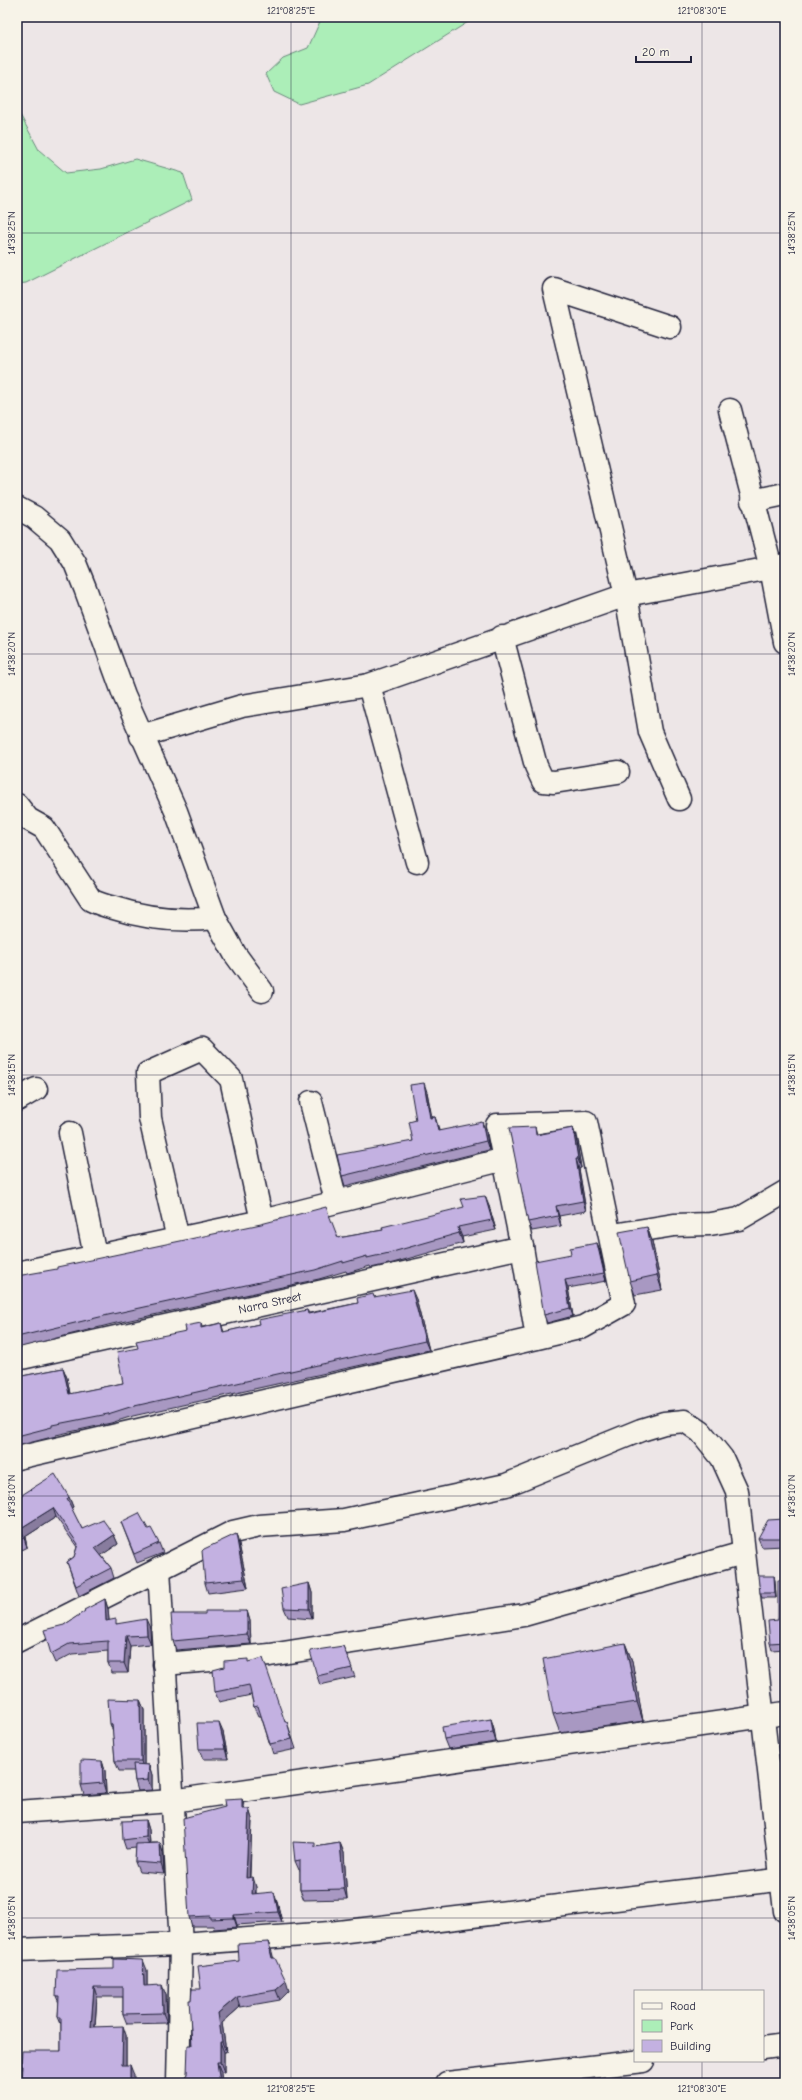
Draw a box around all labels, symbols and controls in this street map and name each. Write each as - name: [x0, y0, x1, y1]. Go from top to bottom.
- text: 121°08'25"E: [267, 5, 315, 17]
- text: 121°08'30"E: [678, 5, 726, 17]
- scale bar: [636, 38, 691, 64]
- text: 20 m: [642, 45, 670, 59]
- text: 14°38'25"N: [6, 211, 18, 255]
- text: 14°38'25"N: [786, 211, 798, 255]
- text: 14°38'20"N: [6, 632, 18, 676]
- text: 14°38'20"N: [786, 632, 798, 676]
- text: 14°38'15"N: [6, 1054, 18, 1096]
- text: 14°38'15"N: [786, 1054, 798, 1096]
- street label: Narra Street: [237, 1289, 303, 1317]
- text: 14°38'10"N: [6, 1475, 18, 1517]
- text: 14°38'10"N: [786, 1475, 798, 1517]
- text: 14°38'05"N: [6, 1896, 18, 1940]
- text: 14°38'05"N: [786, 1896, 798, 1940]
- legend: [634, 1990, 764, 2062]
- text: Road: [670, 1999, 696, 2013]
- text: Park: [670, 2019, 693, 2033]
- text: Building: [670, 2039, 711, 2053]
- text: 121°08'25"E: [267, 2083, 315, 2095]
- text: 121°08'30"E: [678, 2083, 726, 2095]

